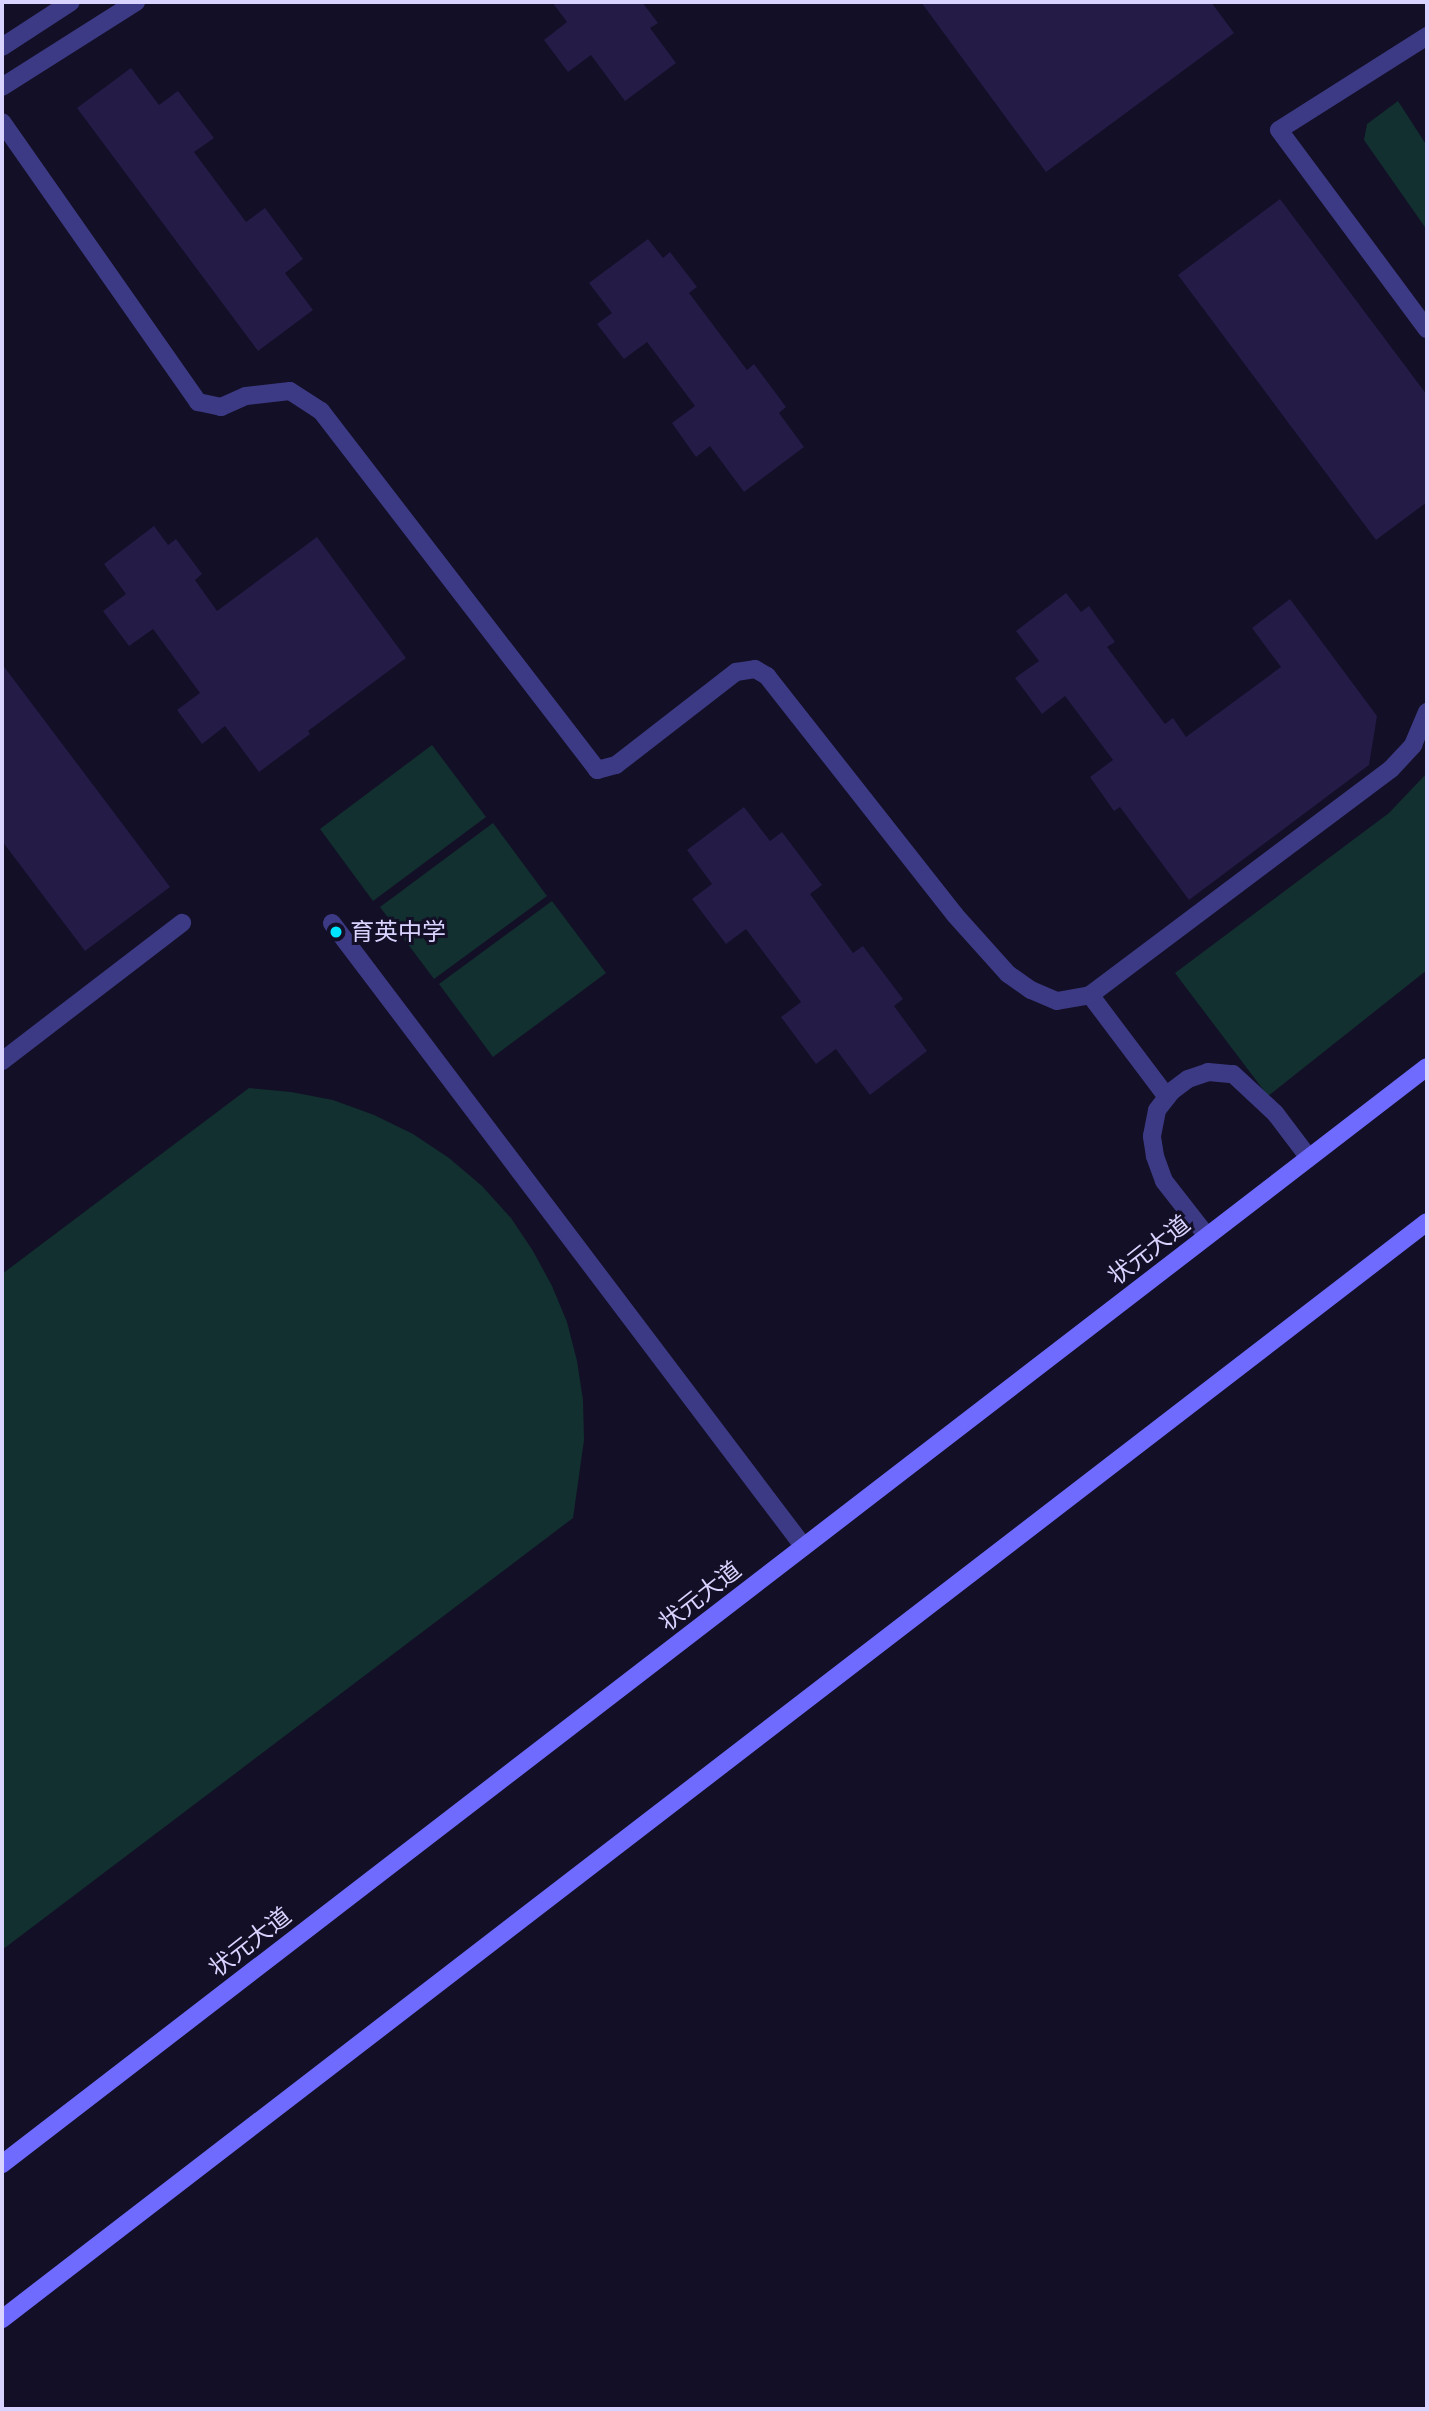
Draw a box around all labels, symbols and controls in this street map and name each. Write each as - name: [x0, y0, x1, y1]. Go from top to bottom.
- place label: 育英中学: [350, 918, 446, 946]
- marker: 育英中学: [328, 924, 344, 940]
- street label: 状元大道: [1102, 1209, 1196, 1291]
- street label: 状元大道: [653, 1555, 747, 1637]
- street label: 状元大道: [203, 1901, 297, 1983]

